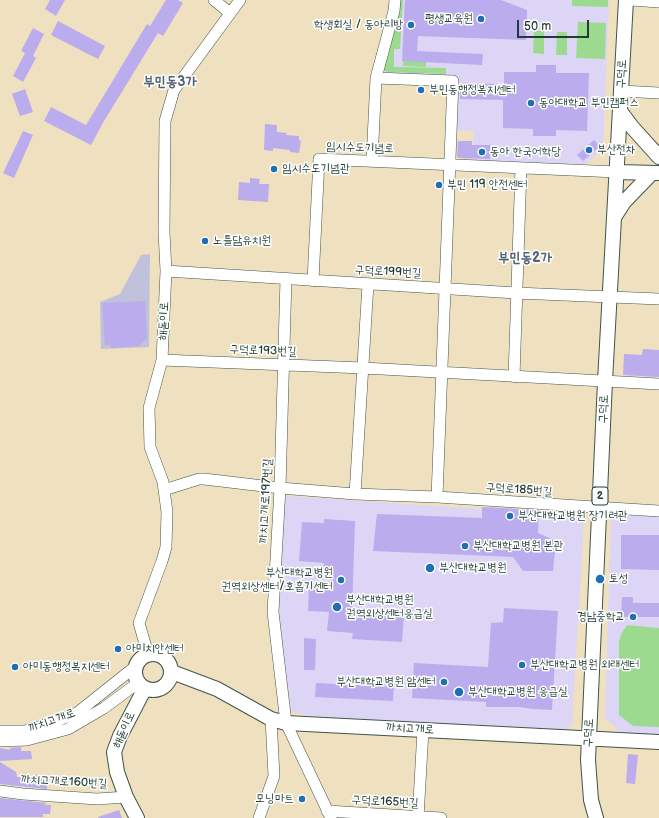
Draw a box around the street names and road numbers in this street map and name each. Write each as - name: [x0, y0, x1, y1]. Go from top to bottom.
- street label: 구덕로: [614, 59, 630, 89]
- street label: 임시수도기념로: [326, 140, 394, 156]
- street label: 구덕로199번길: [354, 263, 422, 281]
- street label: 해돋이로: [156, 301, 172, 341]
- street label: 구덕로193번길: [229, 343, 297, 359]
- street label: 구덕로: [596, 394, 612, 424]
- street label: 까치고개로197번길: [257, 458, 275, 544]
- street label: 구덕로185번길: [485, 480, 553, 500]
- road number: 2: [592, 487, 608, 505]
- street label: 까치고개로: [27, 706, 77, 736]
- street label: 해돋이로: [110, 709, 138, 751]
- street label: 구덕로: [581, 718, 597, 748]
- street label: 까치고개로: [386, 721, 434, 737]
- street label: 까치고개로160번길: [20, 773, 108, 791]
- street label: 구덕로165번길: [351, 793, 419, 811]

